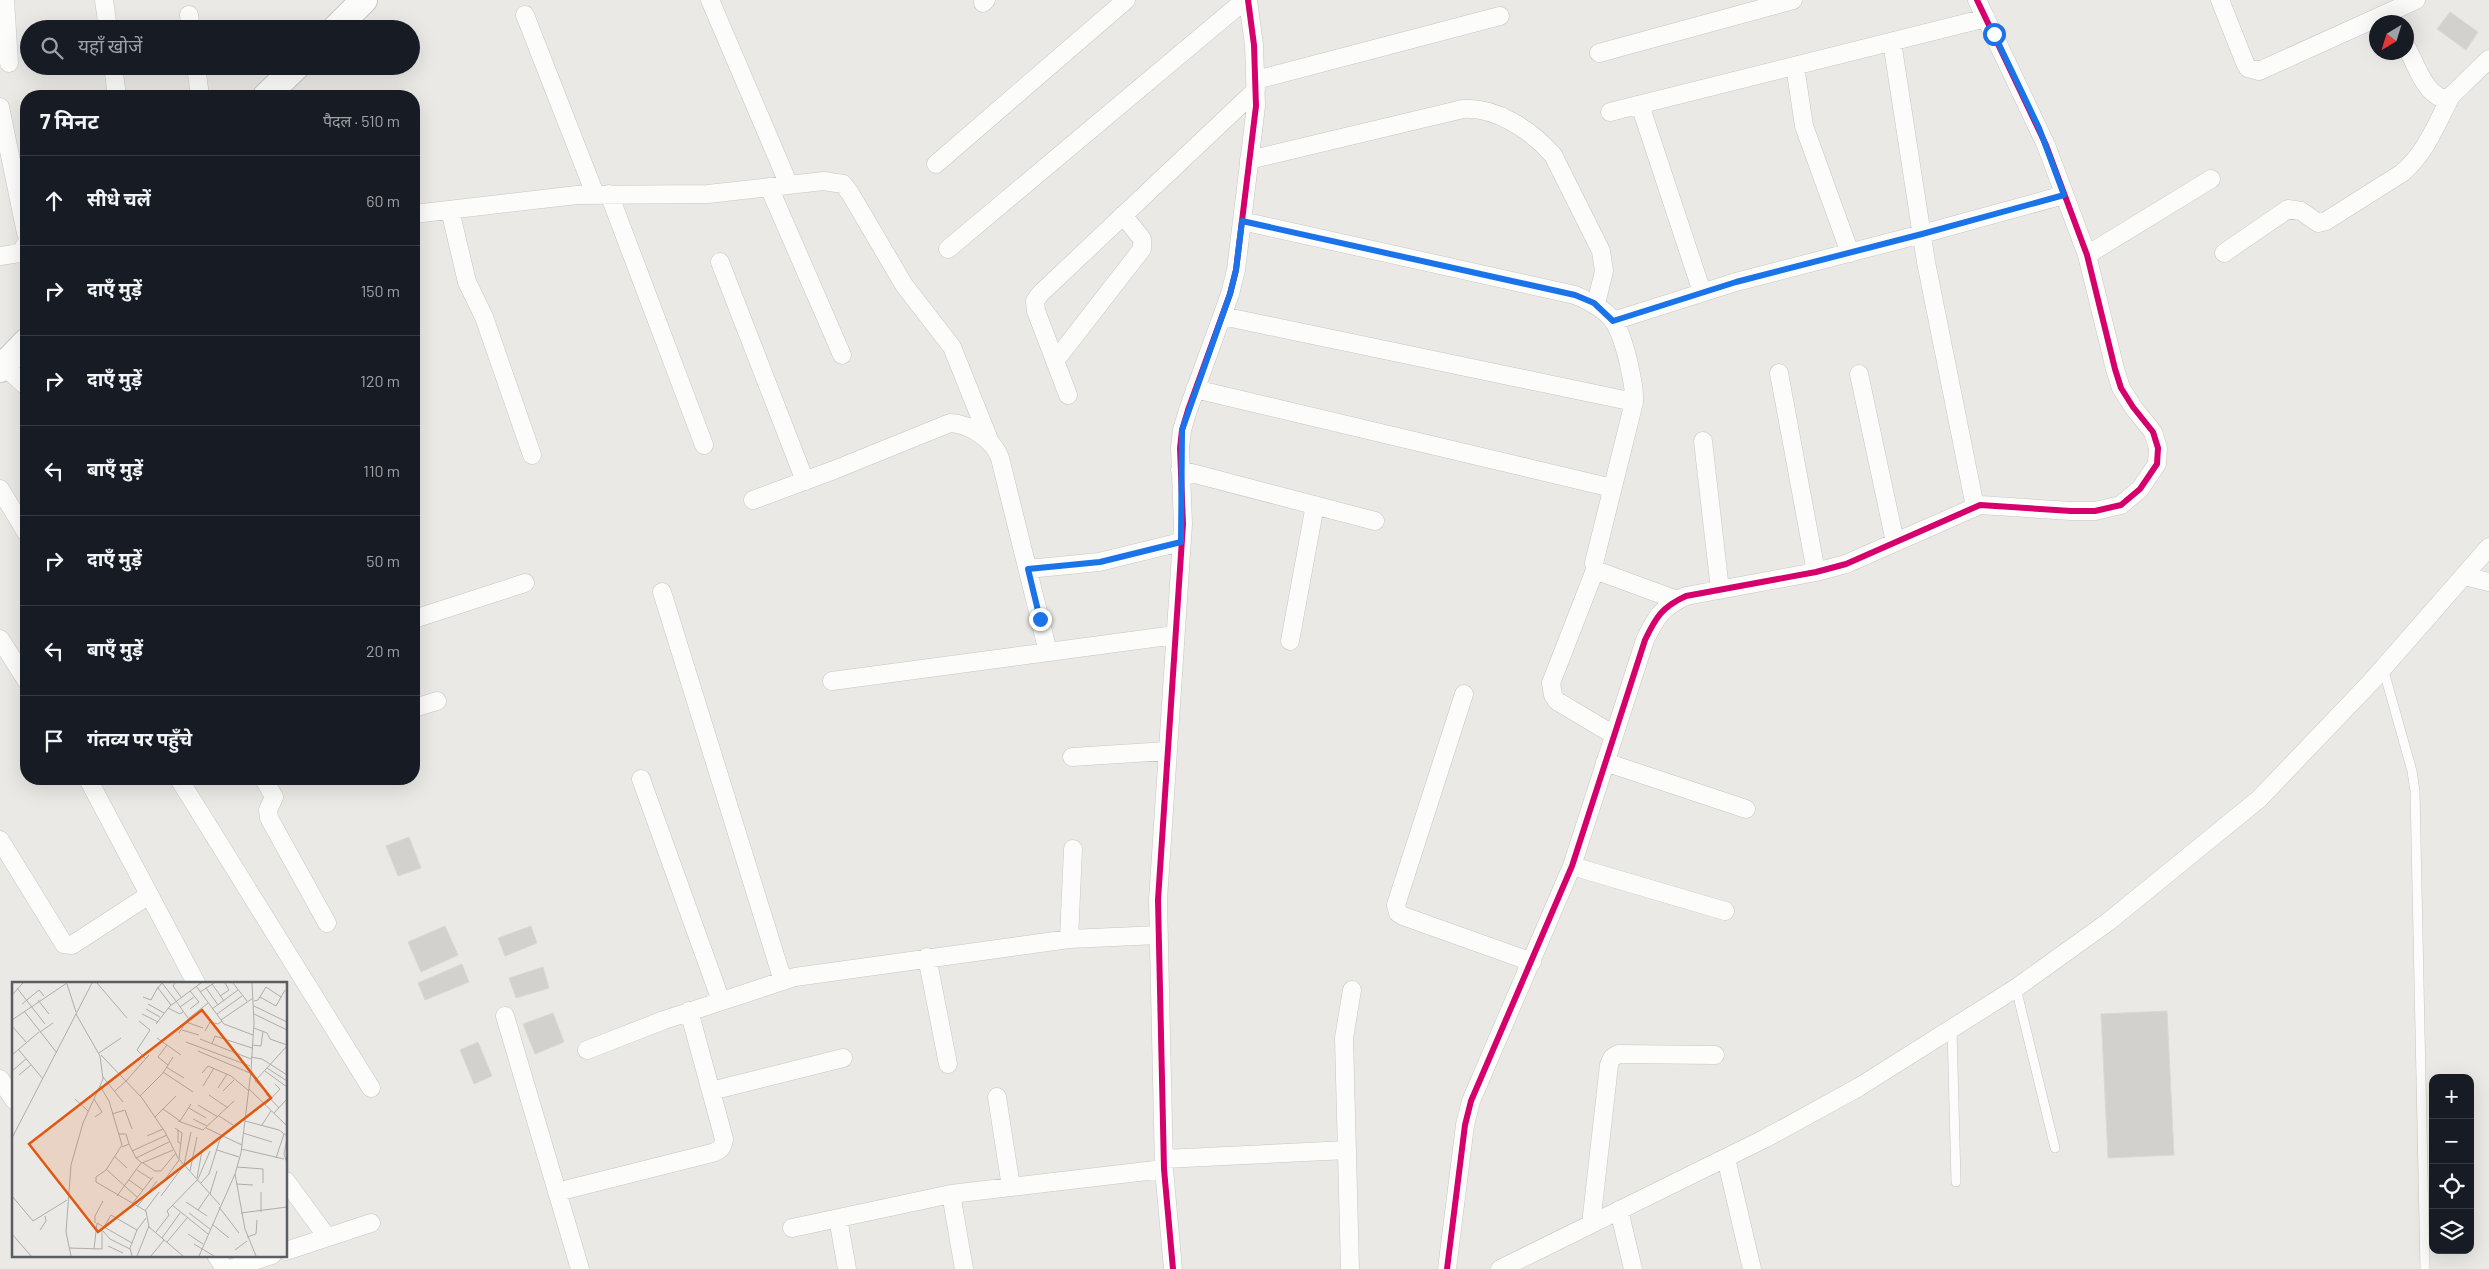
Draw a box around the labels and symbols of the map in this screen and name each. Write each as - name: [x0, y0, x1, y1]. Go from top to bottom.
- north arrow: [2369, 15, 2414, 60]
- route start: [1983, 23, 2006, 46]
- route end: [1029, 608, 1052, 631]
- inset map: [12, 982, 288, 1256]

